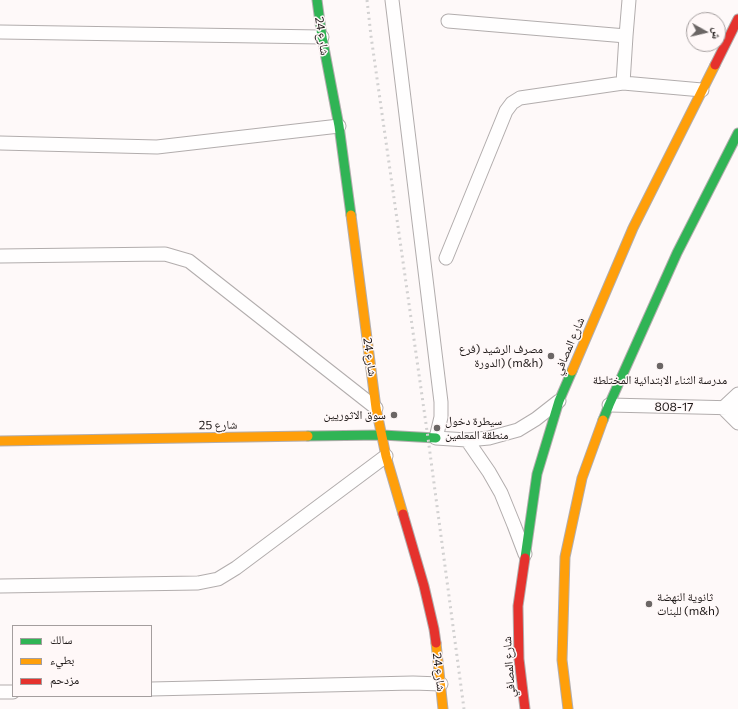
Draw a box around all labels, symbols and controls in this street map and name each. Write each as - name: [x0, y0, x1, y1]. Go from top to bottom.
- north arrow: [686, 12, 726, 52]
- street label: شارع 24: [312, 16, 332, 56]
- text: ش: [710, 27, 725, 40]
- street label: شارع المصافي: [550, 315, 588, 377]
- street label: شارع 24: [360, 337, 380, 377]
- place label: مصرف الرشيد (فرع الدورة) (m&h): [459, 342, 543, 370]
- marker: مصرف الرشيد (فرع الدورة) (m&h): [546, 351, 556, 361]
- marker: مدرسة الثناء الابتدائية المختلطة: [655, 361, 665, 371]
- place label: مدرسة الثناء الابتدائية المختلطة: [593, 373, 727, 387]
- street label: 808-17: [654, 399, 694, 415]
- place label: سوق الاثوريين: [324, 408, 386, 422]
- marker: سوق الاثوريين: [389, 410, 399, 420]
- place label: سيطرة دخول منطقة المعلمين: [445, 414, 508, 442]
- street label: شارع 25: [199, 417, 237, 433]
- marker: سيطرة دخول منطقة المعلمين: [432, 423, 442, 433]
- place label: ثانوية النهضة للبنات (m&h): [657, 590, 719, 618]
- marker: ثانوية النهضة للبنات (m&h): [644, 599, 654, 609]
- legend: [12, 625, 152, 697]
- text: سالك: [50, 632, 72, 646]
- street label: شارع المصافي: [500, 636, 518, 698]
- text: بطيء: [50, 652, 74, 666]
- street label: شارع 24: [429, 652, 449, 692]
- text: مزدحم: [50, 672, 79, 686]

